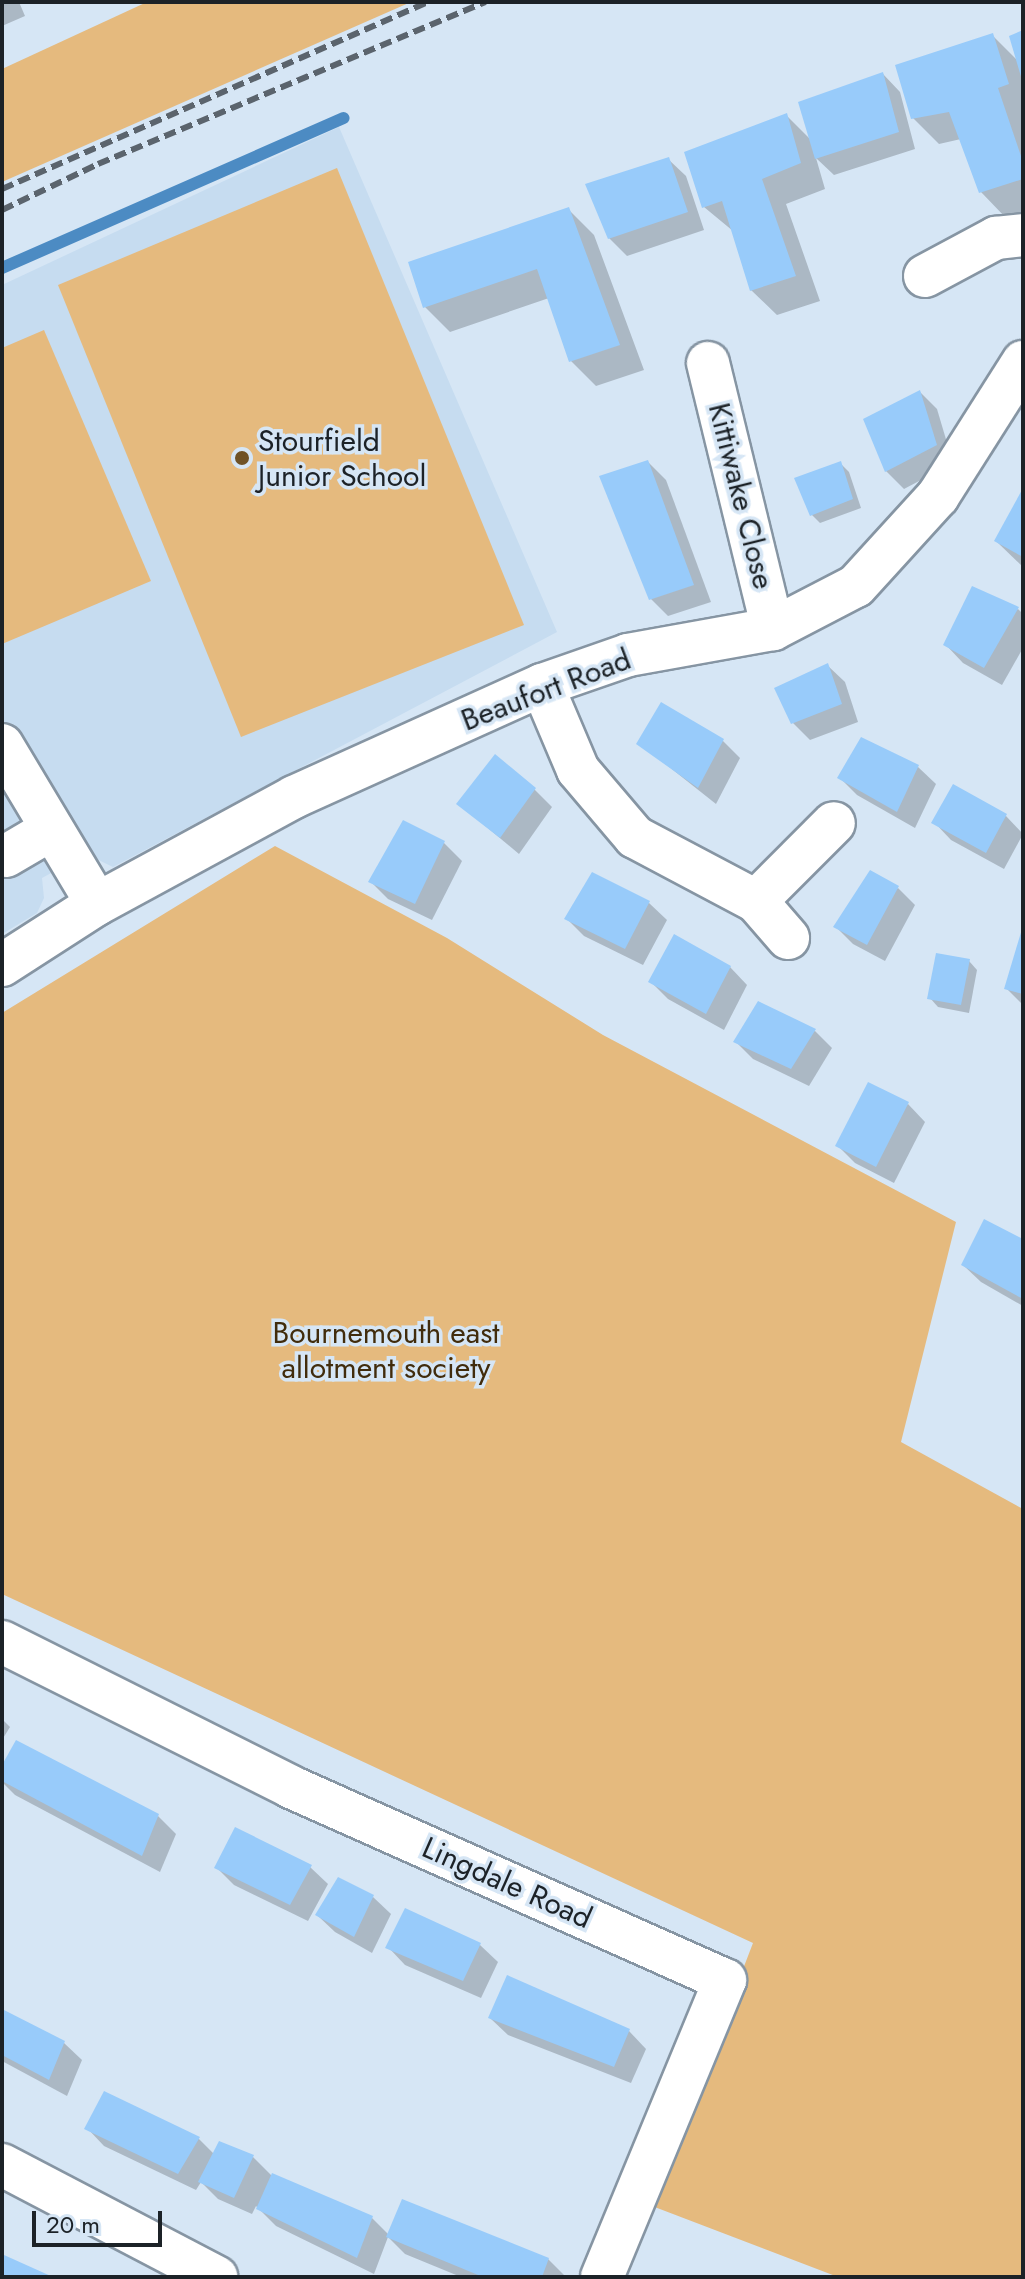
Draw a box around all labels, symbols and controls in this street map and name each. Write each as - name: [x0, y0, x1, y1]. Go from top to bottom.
- street label: Kittiwake Close: [701, 399, 781, 593]
- place label: Stourfield Junior School: [258, 423, 426, 494]
- marker: Stourfield Junior School: [233, 449, 251, 467]
- street label: Beaufort Road: [456, 641, 636, 739]
- park label: Bournemouth east allotment society: [272, 1315, 500, 1386]
- street label: Lingdale Road: [417, 1830, 597, 1936]
- scale bar: [36, 2195, 166, 2245]
- text: 20 m: [46, 2207, 100, 2242]

